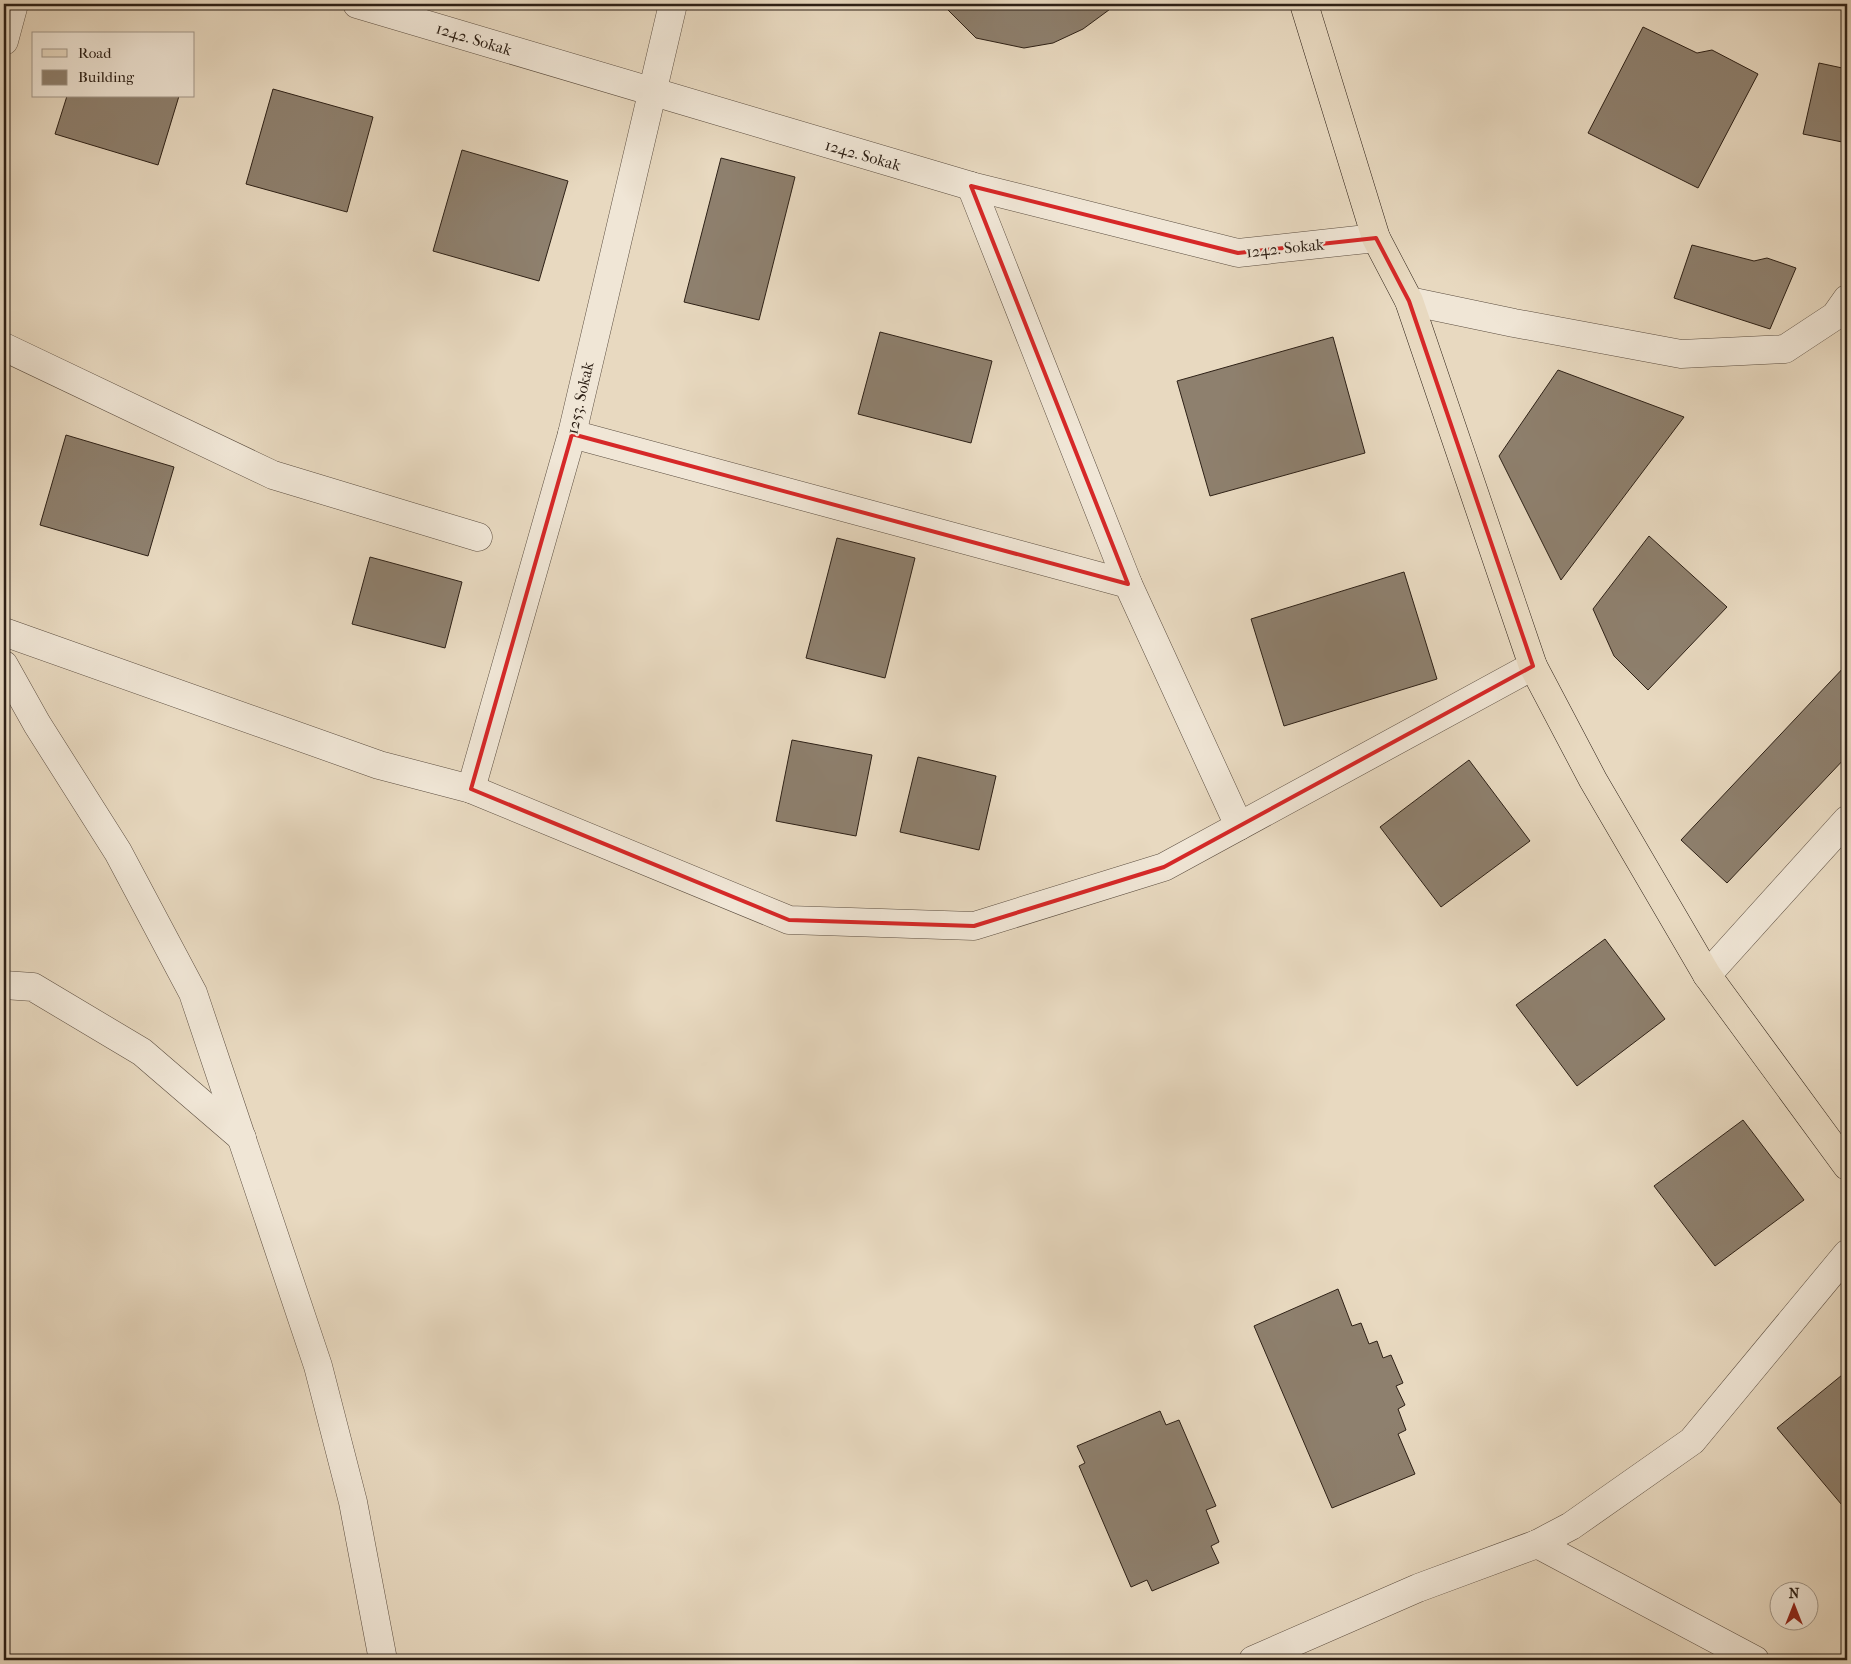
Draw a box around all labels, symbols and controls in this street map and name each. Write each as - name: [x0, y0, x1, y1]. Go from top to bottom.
- street label: 1242. Sokak: [434, 18, 515, 60]
- legend: [32, 32, 195, 98]
- text: Road: [78, 44, 112, 62]
- text: Building: [78, 68, 135, 86]
- street label: 1242. Sokak: [823, 135, 904, 175]
- street label: 1242. Sokak: [1245, 234, 1326, 262]
- street label: 1253. Sokak: [562, 359, 598, 436]
- north arrow: [1768, 1582, 1818, 1632]
- text: N: [1789, 1585, 1800, 1602]

